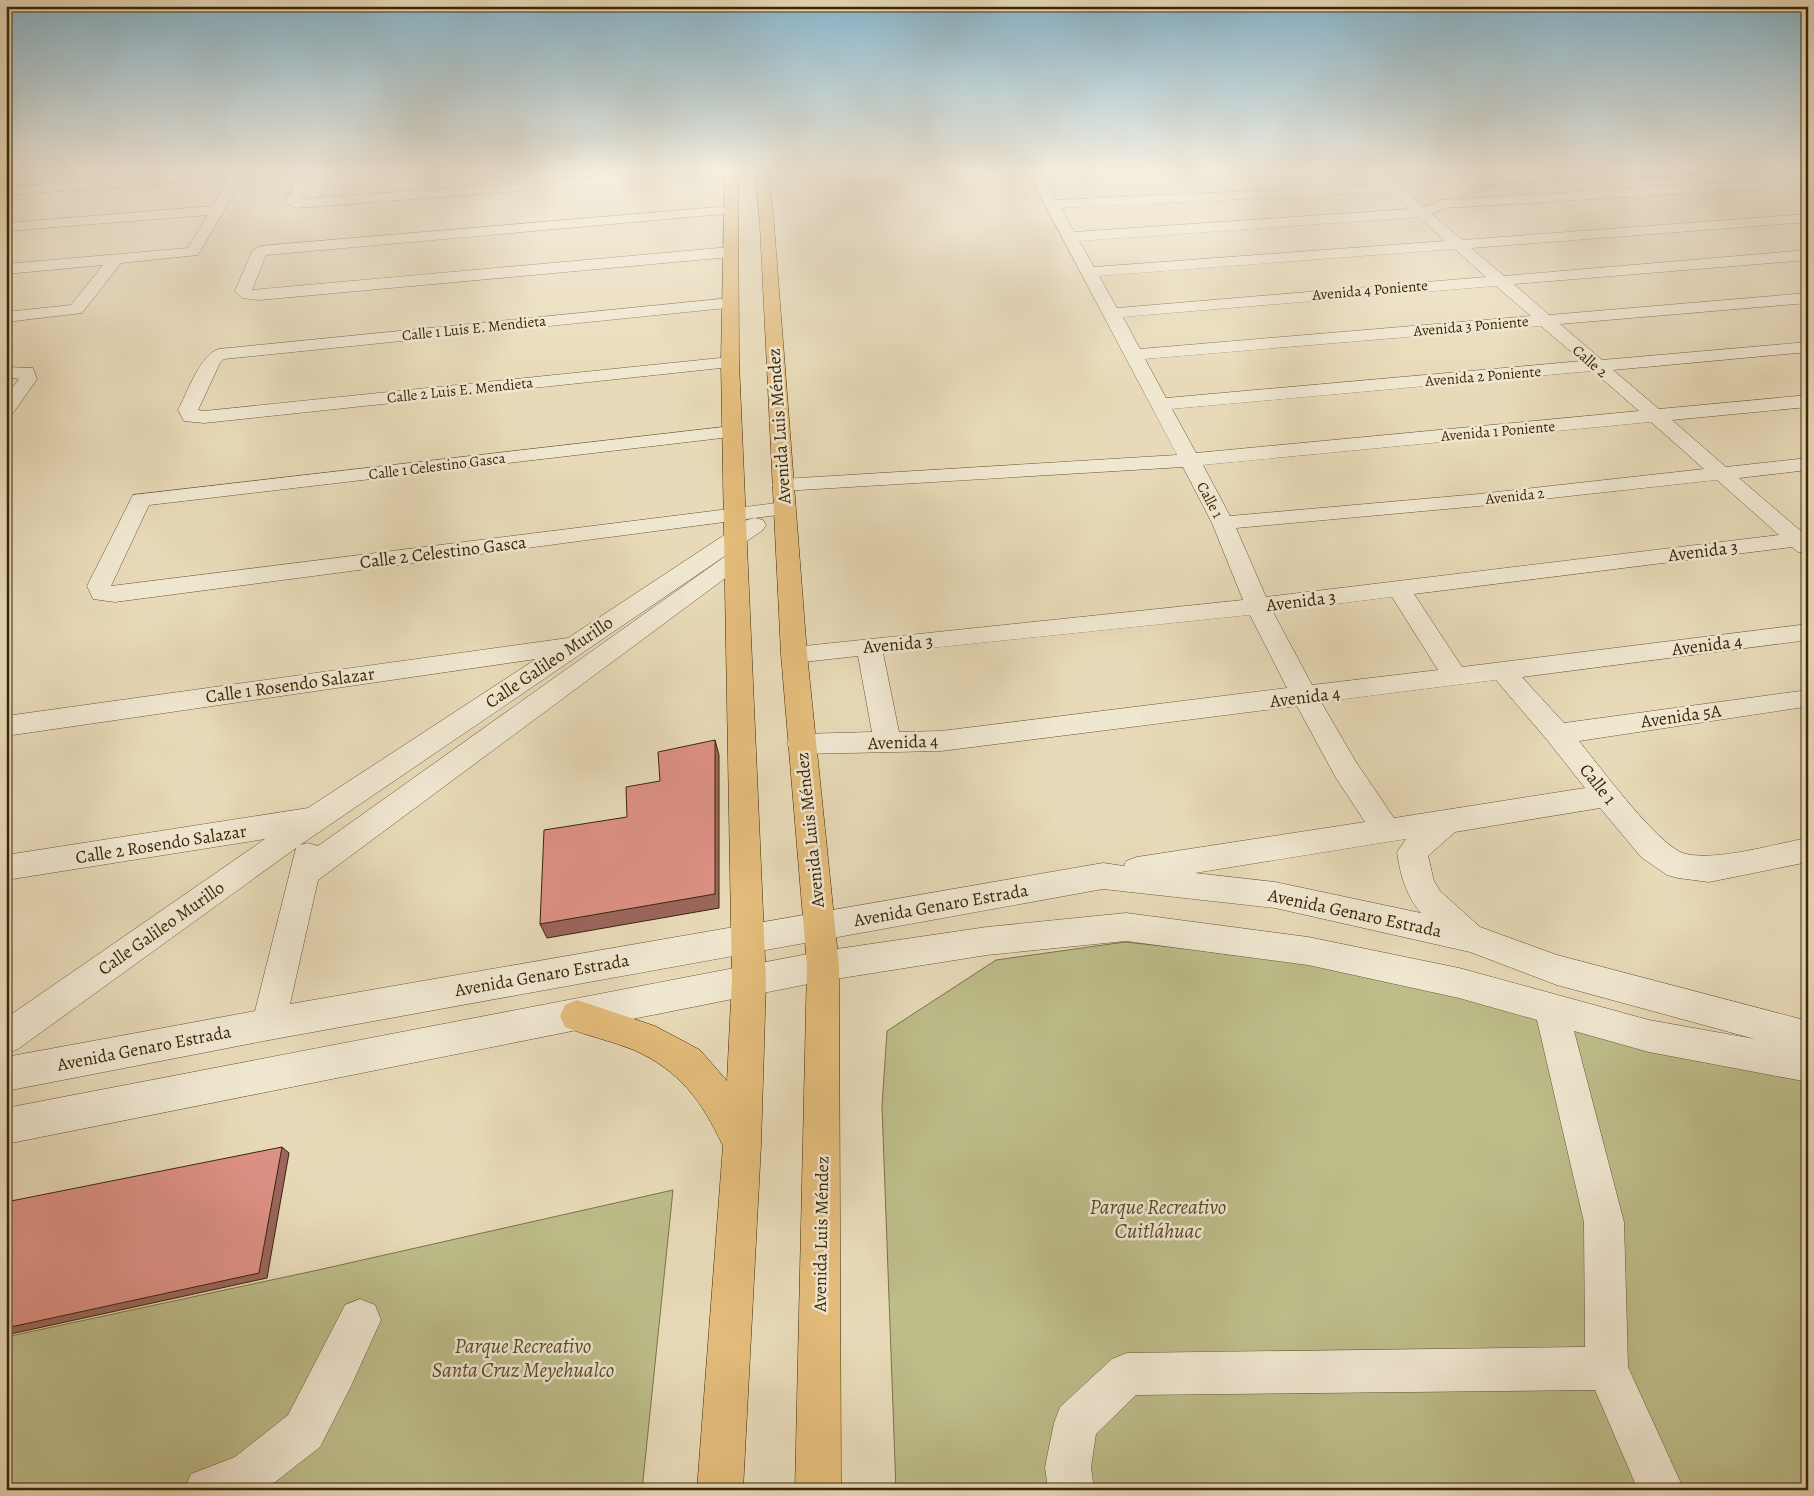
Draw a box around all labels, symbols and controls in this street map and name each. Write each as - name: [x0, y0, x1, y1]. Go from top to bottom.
- street label: Avenida 4 Poniente: [1310, 275, 1429, 305]
- street label: Calle 1 Luis E. Mendieta: [401, 310, 547, 346]
- street label: Avenida 3 Poniente: [1412, 311, 1530, 341]
- street label: Calle 2: [1568, 340, 1612, 382]
- street label: Avenida Luis Méndez: [762, 347, 796, 506]
- street label: Avenida 2 Poniente: [1423, 361, 1542, 391]
- street label: Calle 2 Luis E. Mendieta: [386, 372, 534, 408]
- street label: Avenida 1 Poniente: [1439, 416, 1556, 446]
- street label: Calle 1 Celestino Gasca: [367, 448, 507, 484]
- street label: Calle 1: [1192, 478, 1228, 522]
- street label: Avenida 2: [1484, 483, 1545, 509]
- street label: Calle 2 Celestino Gasca: [358, 530, 528, 574]
- street label: Avenida 3: [1666, 535, 1739, 567]
- street label: Avenida 3: [1264, 585, 1337, 617]
- street label: Calle Galileo Murillo: [480, 610, 618, 714]
- street label: Avenida 3: [861, 629, 934, 659]
- street label: Avenida 4: [1669, 629, 1744, 661]
- street label: Calle 1 Rosendo Salazar: [204, 661, 376, 709]
- street label: Avenida 4: [1267, 681, 1342, 713]
- street label: Avenida 5A: [1638, 698, 1723, 734]
- street label: Avenida 4: [866, 729, 939, 755]
- street label: Avenida Luis Méndez: [790, 751, 830, 910]
- street label: Calle 1: [1574, 758, 1622, 810]
- street label: Calle 2 Rosendo Salazar: [74, 819, 248, 869]
- street label: Calle Galileo Murillo: [93, 875, 229, 981]
- street label: Avenida Genaro Estrada: [851, 878, 1031, 932]
- street label: Avenida Genaro Estrada: [1265, 883, 1444, 943]
- street label: Avenida Genaro Estrada: [452, 948, 632, 1002]
- street label: Avenida Genaro Estrada: [54, 1019, 234, 1077]
- street label: Avenida Luis Méndez: [808, 1156, 834, 1313]
- park label: Parque Recreativo Cuitláhuac: [1090, 1193, 1226, 1245]
- park label: Parque Recreativo Santa Cruz Meyehualco: [432, 1332, 614, 1384]

